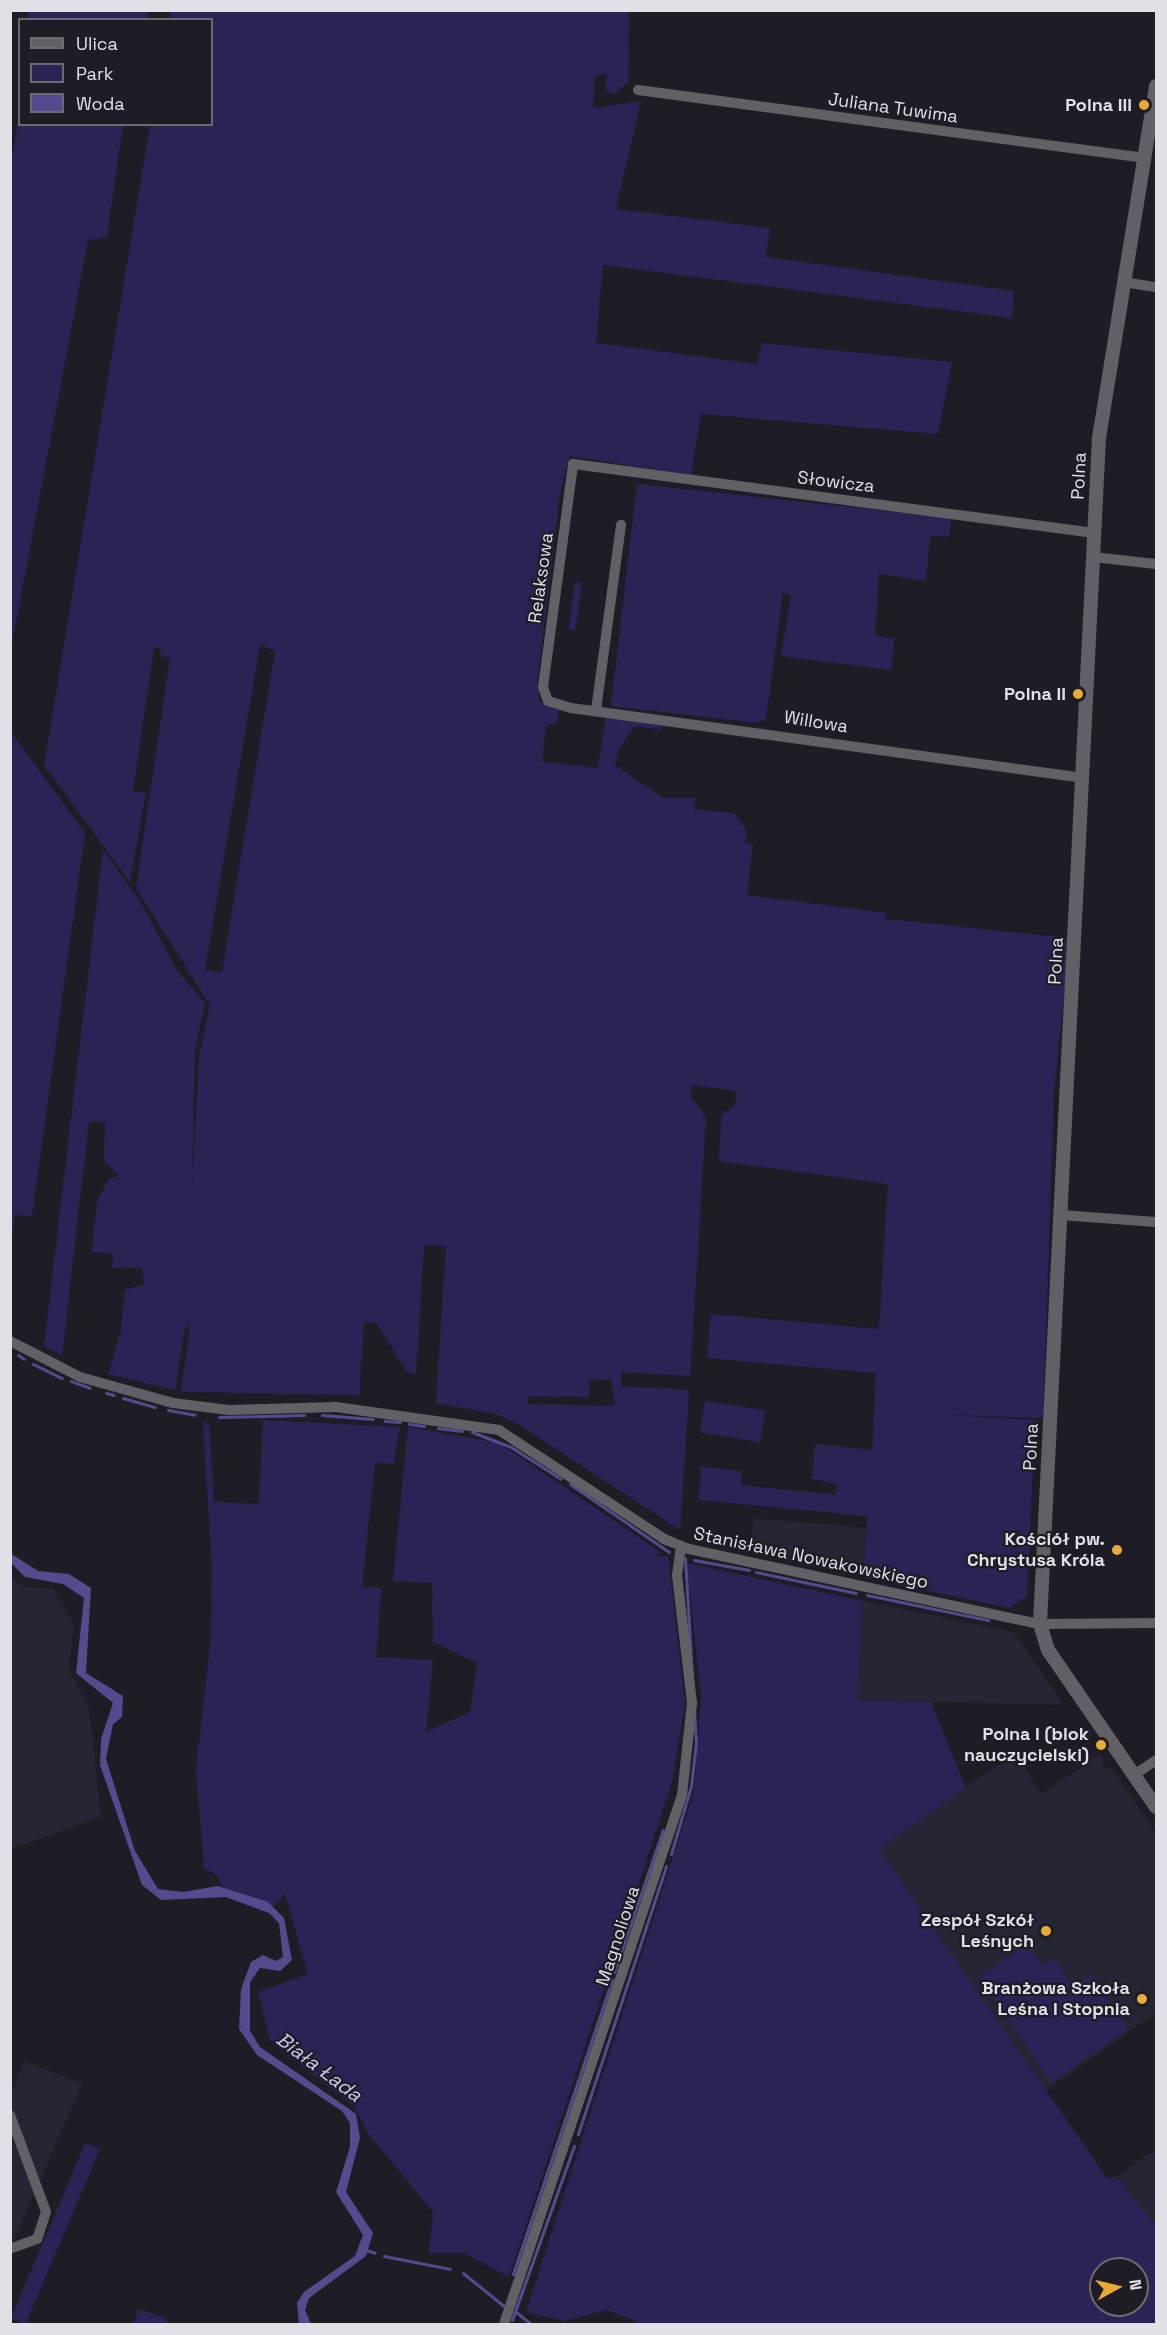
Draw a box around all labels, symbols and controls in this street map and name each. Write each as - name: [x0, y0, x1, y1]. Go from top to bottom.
- legend: [18, 18, 213, 126]
- text: Ulica: [76, 32, 118, 55]
- text: Park: [76, 62, 113, 85]
- street label: Juliana Tuwima: [826, 88, 960, 128]
- text: Woda: [76, 92, 125, 115]
- place label: Polna III: [1065, 94, 1132, 116]
- marker: Polna III: [1137, 98, 1151, 112]
- street label: Polna: [1067, 452, 1091, 500]
- street label: Słowicza: [796, 467, 876, 497]
- street label: Relaksowa: [524, 531, 558, 625]
- place label: Polna II: [1004, 683, 1066, 705]
- marker: Polna II: [1071, 687, 1085, 701]
- street label: Willowa: [782, 706, 850, 738]
- street label: Polna: [1044, 937, 1068, 985]
- street label: Polna: [1019, 1423, 1043, 1471]
- street label: Stanisława Nowakowskiego: [692, 1523, 930, 1593]
- place label: Kościół pw. Chrystusa Króla: [967, 1529, 1105, 1572]
- marker: Kościół pw. Chrystusa Króla: [1110, 1543, 1124, 1557]
- place label: Polna I (blok nauczycielski): [964, 1724, 1089, 1766]
- marker: Polna I (blok nauczycielski): [1094, 1738, 1108, 1752]
- street label: Magnoliowa: [592, 1883, 644, 1989]
- place label: Zespół Szkół Leśnych: [921, 1910, 1034, 1952]
- marker: Zespół Szkół Leśnych: [1039, 1924, 1053, 1938]
- place label: Branżowa Szkoła Leśna I Stopnia: [982, 1978, 1130, 2020]
- marker: Branżowa Szkoła Leśna I Stopnia: [1135, 1992, 1149, 2006]
- water label: Biała Łada: [271, 2027, 367, 2107]
- north arrow: [1089, 2257, 1149, 2317]
- text: N: [1124, 2278, 1146, 2291]

